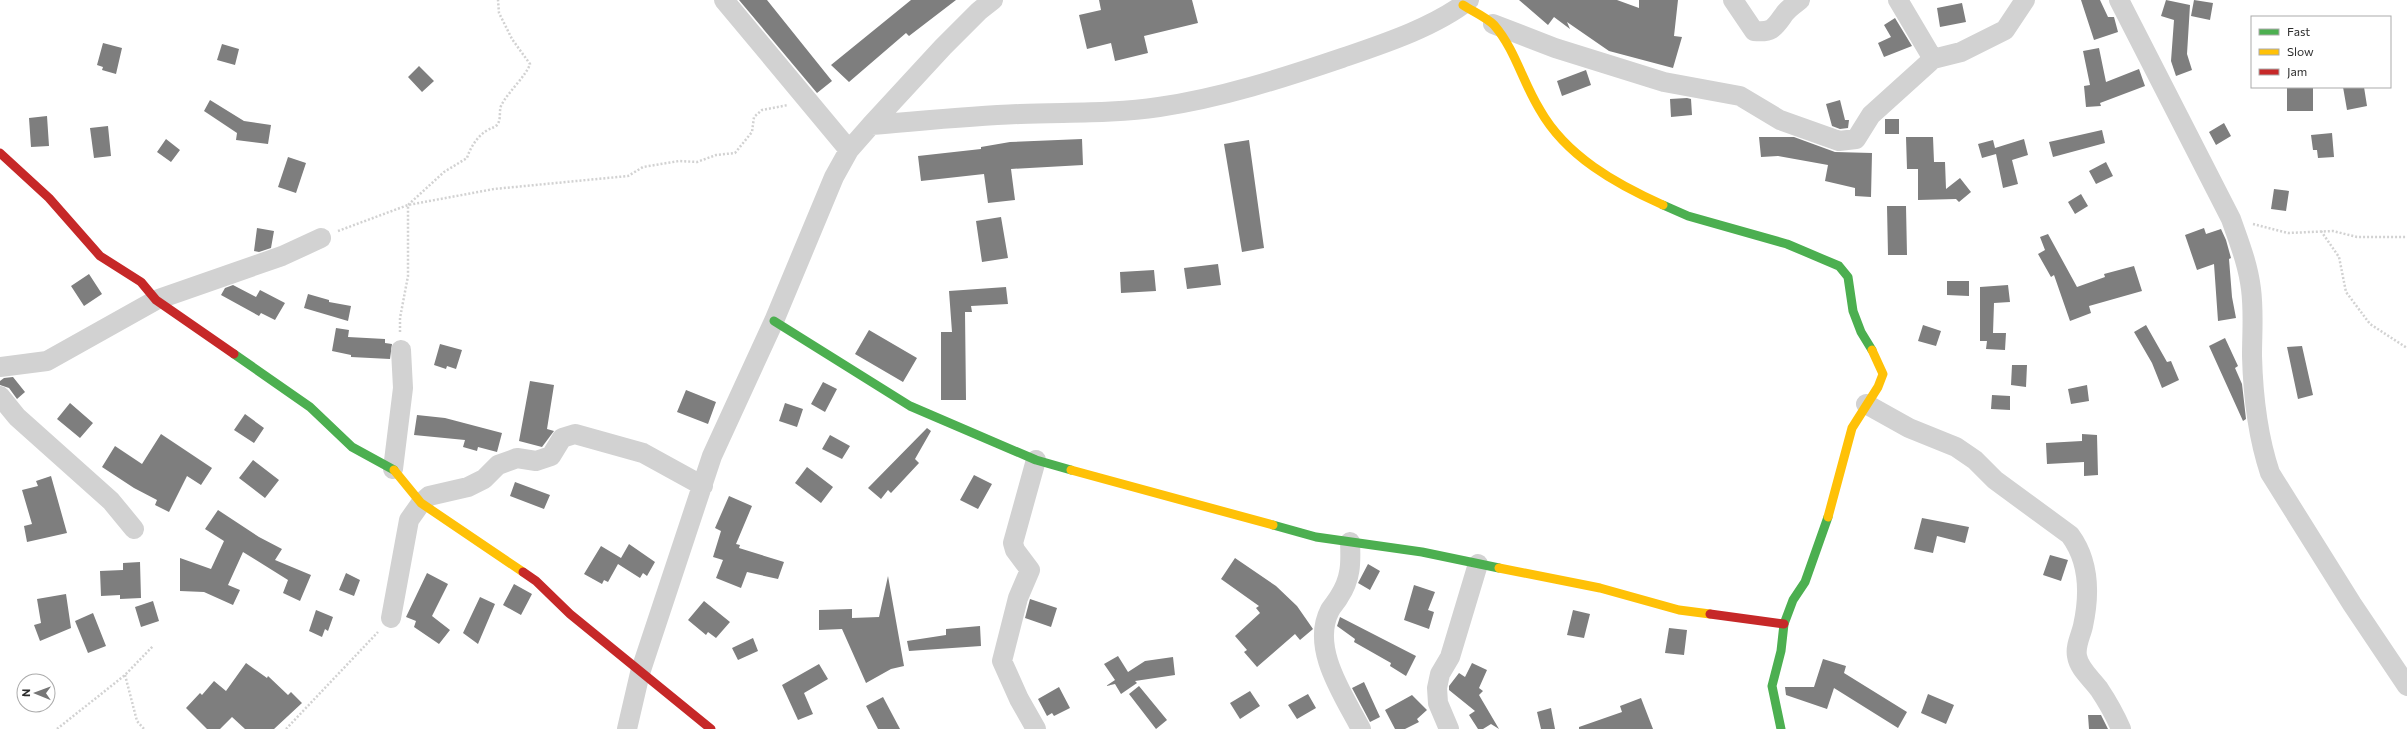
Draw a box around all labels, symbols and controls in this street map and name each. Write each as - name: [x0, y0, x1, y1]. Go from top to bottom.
- legend: [2251, 16, 2391, 88]
- text: Fast: [2287, 24, 2310, 38]
- text: Slow: [2287, 44, 2314, 58]
- text: Jam: [2287, 64, 2307, 79]
- north arrow: [16, 673, 56, 713]
- text: N: [19, 689, 32, 697]

